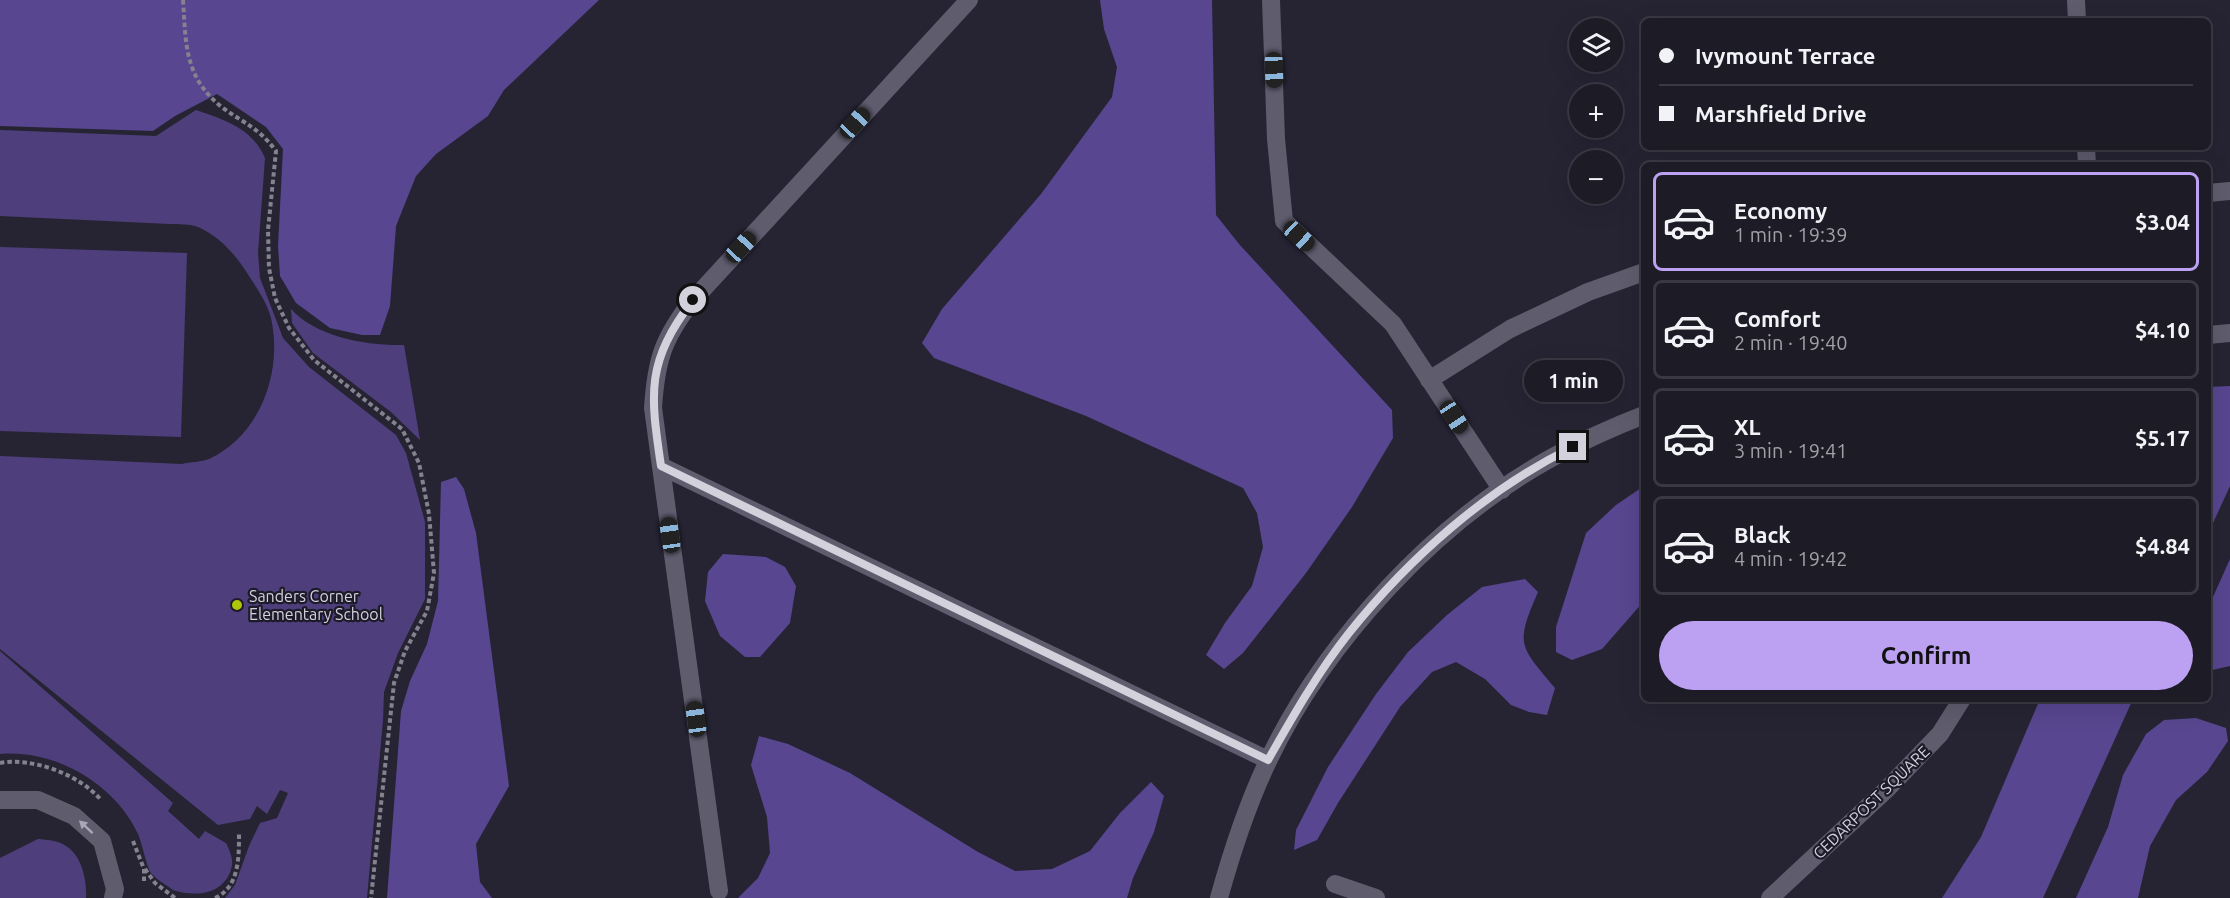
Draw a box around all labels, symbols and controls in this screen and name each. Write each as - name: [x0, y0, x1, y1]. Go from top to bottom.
- map controls: [1569, 18, 1623, 204]
- button: layers: [1569, 18, 1623, 72]
- text: Ivymount Terrace: [1695, 43, 1875, 68]
- car: [1264, 52, 1284, 88]
- button: +: [1569, 84, 1623, 138]
- text: Marshfield Drive: [1695, 101, 1867, 126]
- car: [836, 104, 874, 142]
- button: −: [1569, 150, 1623, 204]
- icon: car: [1662, 195, 1716, 249]
- text: Economy: [1734, 198, 1827, 223]
- text: $3.04: [2135, 209, 2190, 234]
- car: [1280, 217, 1318, 255]
- text: 1 min · 19:39: [1734, 223, 1848, 246]
- car: [722, 228, 760, 266]
- route start: [679, 286, 706, 313]
- icon: car: [1662, 303, 1716, 357]
- text: Comfort: [1734, 306, 1821, 331]
- text: $4.10: [2135, 317, 2190, 342]
- text: 2 min · 19:40: [1734, 331, 1848, 354]
- callout: 1 min: [1524, 360, 1622, 402]
- text: 1 min: [1548, 369, 1599, 392]
- car: [1437, 397, 1471, 437]
- icon: car: [1662, 411, 1716, 465]
- text: XL: [1734, 414, 1761, 439]
- text: $5.17: [2135, 425, 2190, 450]
- route end: [1559, 433, 1586, 460]
- text: 3 min · 19:41: [1734, 439, 1848, 462]
- car: [659, 516, 681, 554]
- icon: car: [1662, 519, 1716, 573]
- text: Black: [1734, 522, 1791, 547]
- text: $4.84: [2135, 533, 2190, 558]
- text: 4 min · 19:42: [1734, 547, 1848, 570]
- place label: Sanders Corner Elementary School: [249, 587, 383, 623]
- marker: Sanders Corner Elementary School: [230, 598, 244, 612]
- button: Confirm: [1659, 621, 2193, 690]
- car: [685, 700, 707, 738]
- street label: CEDARPOST SQUARE: [1809, 742, 1933, 862]
- one-way arrow: [79, 820, 94, 834]

